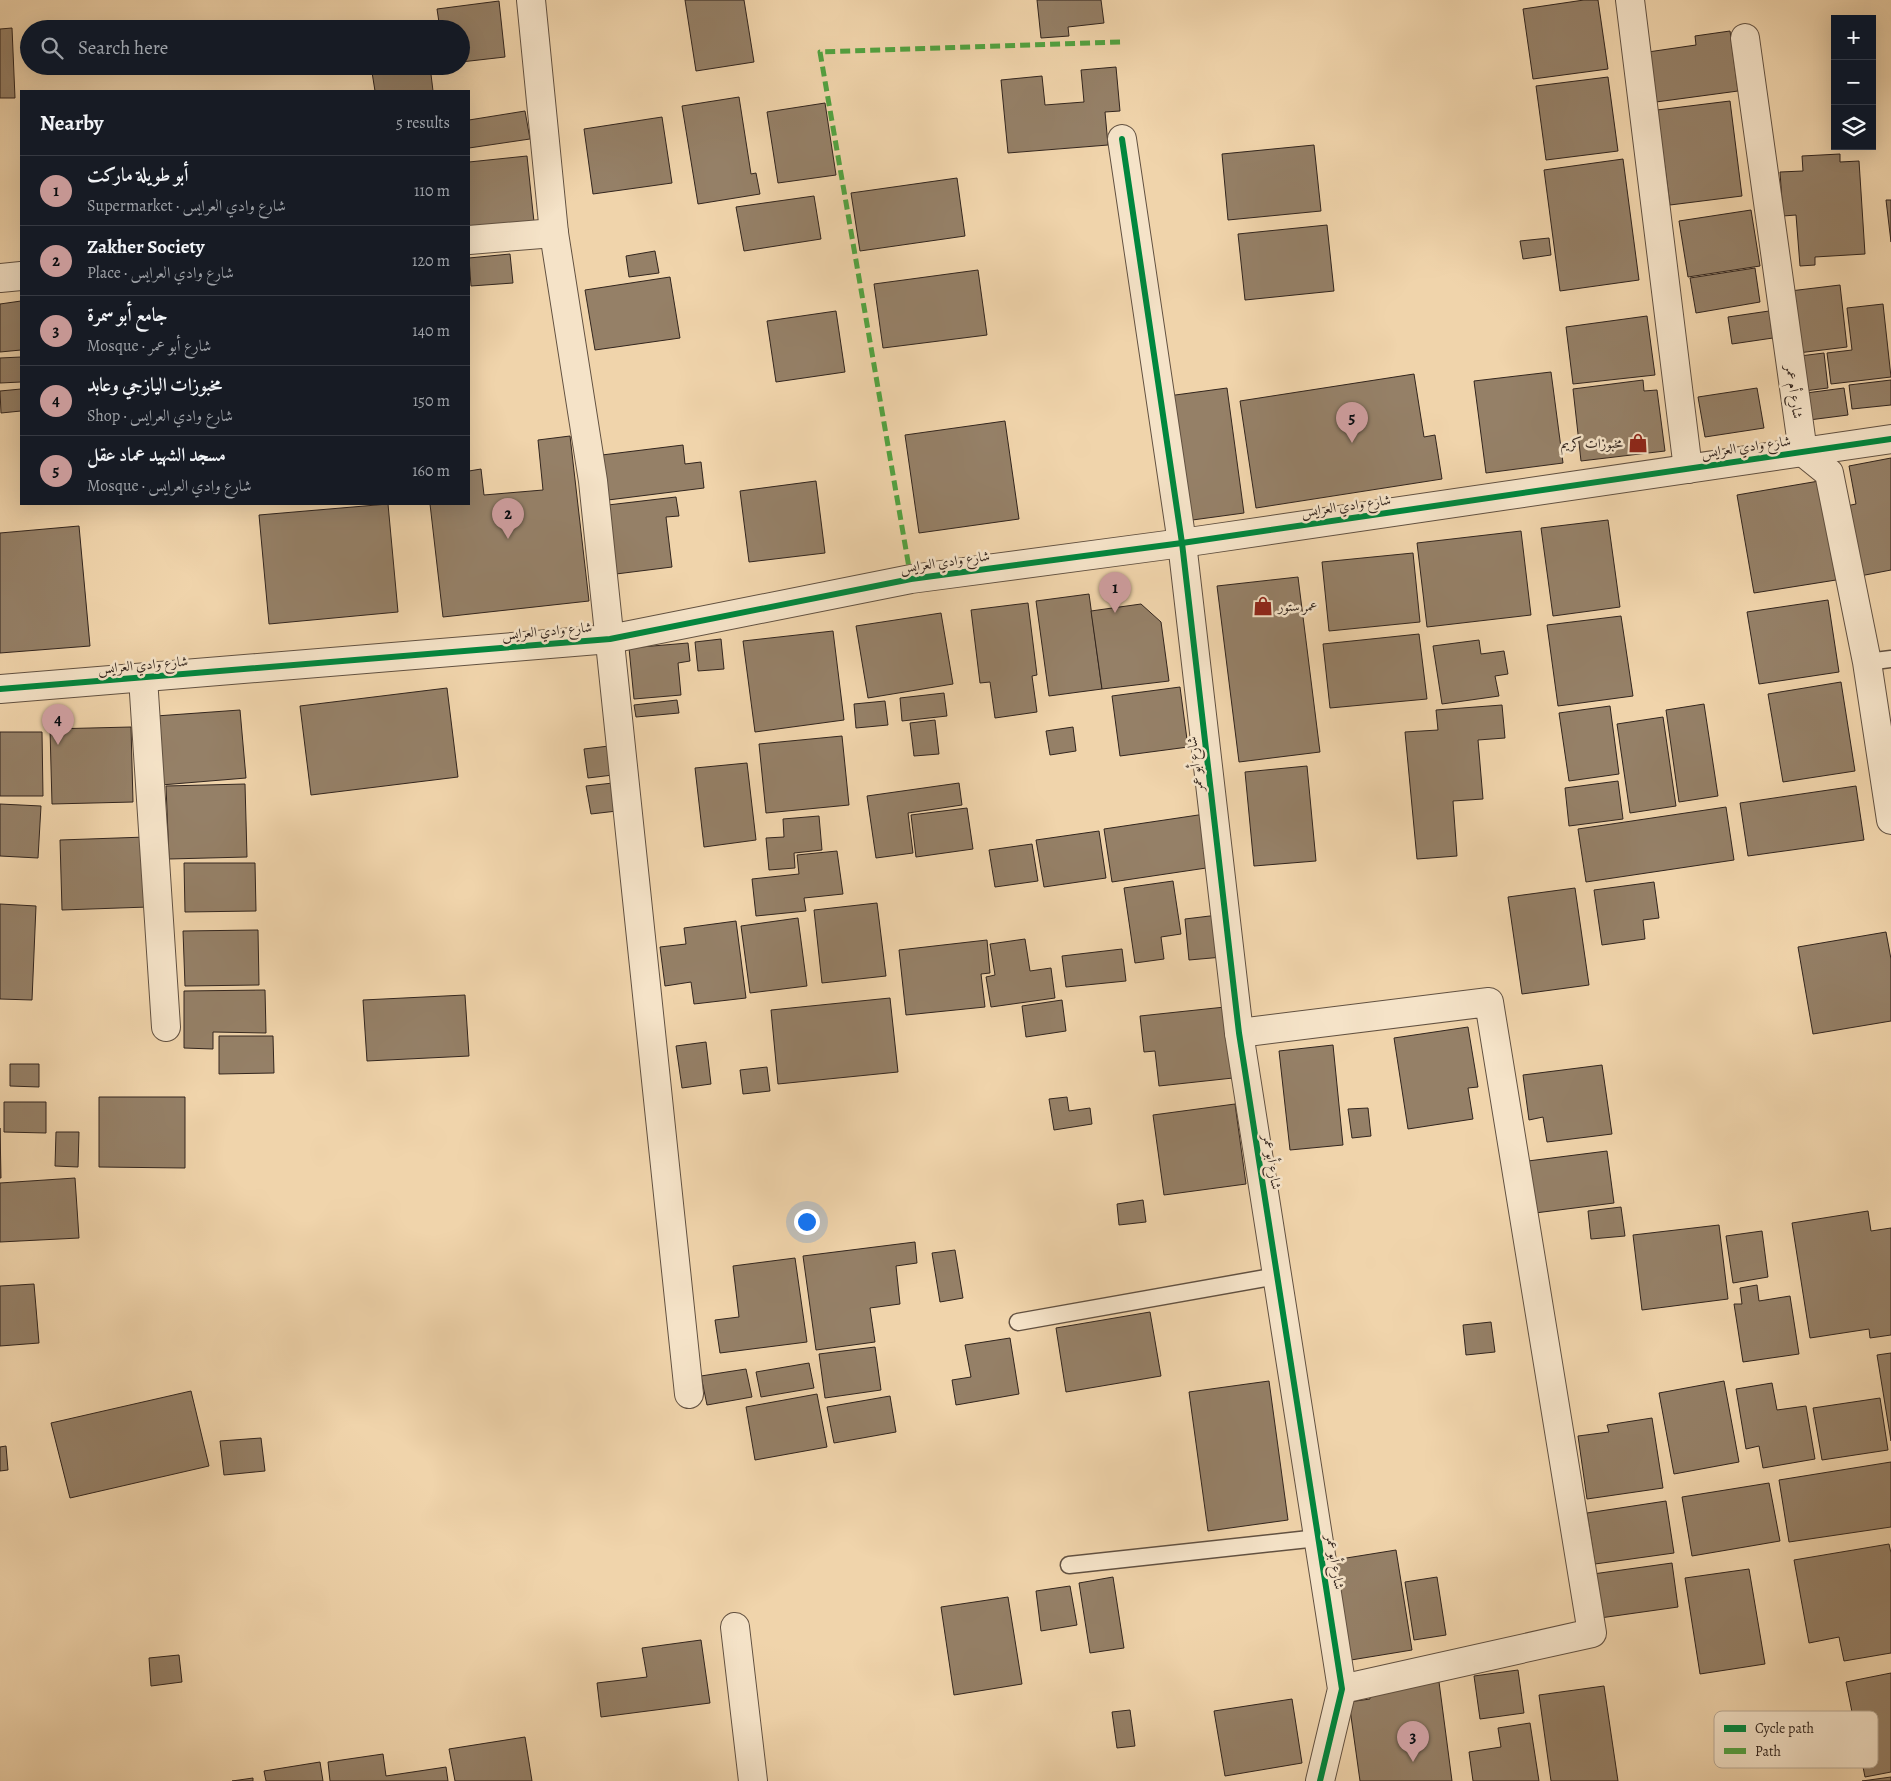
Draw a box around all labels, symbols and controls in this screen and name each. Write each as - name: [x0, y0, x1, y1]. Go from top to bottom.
- map controls: [1831, 15, 1876, 150]
- button: +: [1831, 15, 1876, 60]
- search box: [20, 20, 470, 75]
- icon: search: [38, 34, 66, 62]
- text: Search here: [78, 35, 168, 61]
- button: −: [1831, 60, 1876, 105]
- button: layers: [1831, 105, 1876, 150]
- text: Nearby: [40, 109, 103, 137]
- text: 5 results: [396, 112, 450, 134]
- text: أبو طويلة ماركت: [87, 162, 189, 188]
- text: 1: [53, 180, 59, 202]
- text: 110 m: [414, 180, 450, 202]
- text: Supermarket · شارع وادي العرايس: [87, 195, 286, 217]
- text: Zakher Society: [87, 234, 205, 260]
- text: 2: [52, 250, 60, 272]
- text: 120 m: [412, 250, 450, 272]
- text: Place · شارع وادي العرايس: [87, 262, 234, 284]
- text: جامع أبو سمرة: [87, 302, 168, 328]
- text: 3: [53, 320, 59, 342]
- text: 140 m: [412, 320, 450, 342]
- text: Mosque · شارع أبو عمر: [87, 335, 211, 357]
- street label: شارع أم عمر: [1778, 362, 1808, 421]
- text: مخبوزات اليازجي وعابد: [87, 372, 222, 398]
- text: 4: [52, 390, 60, 412]
- text: 150 m: [413, 390, 450, 412]
- pin: 5: [1336, 402, 1368, 443]
- text: Shop · شارع وادي العرايس: [87, 405, 233, 427]
- street label: شارع وادي العرايس: [1700, 431, 1792, 465]
- shop icon: مخبوزات كريم: [1627, 432, 1649, 454]
- place label: مخبوزات كريم: [1561, 434, 1624, 456]
- text: مسجد الشهيد عماد عقل: [87, 442, 226, 468]
- text: 5: [53, 460, 59, 482]
- text: 160 m: [412, 460, 450, 482]
- text: Mosque · شارع وادي العرايس: [87, 475, 252, 497]
- street label: شارع وادي العرايس: [1300, 490, 1392, 524]
- pin: 2: [492, 498, 524, 539]
- street label: شارع وادي العرايس: [899, 546, 991, 580]
- pin: 1: [1099, 572, 1131, 613]
- shop icon: عمر ستور: [1252, 595, 1274, 617]
- place label: عمر ستور: [1276, 597, 1317, 616]
- street label: شارع وادي العرايس: [501, 618, 593, 646]
- street label: شارع وادي العرايس: [97, 652, 189, 680]
- pin: 4: [42, 704, 74, 745]
- street label: شارع أبو عمر: [1181, 735, 1210, 795]
- street label: شارع أبو عمر: [1256, 1131, 1287, 1191]
- your location: [794, 1209, 820, 1235]
- street label: شارع أبو عمر: [1319, 1531, 1350, 1591]
- legend: [1714, 1711, 1878, 1768]
- text: Cycle path: [1755, 1719, 1815, 1738]
- pin: 3: [1397, 1721, 1429, 1762]
- text: Path: [1755, 1742, 1782, 1761]

